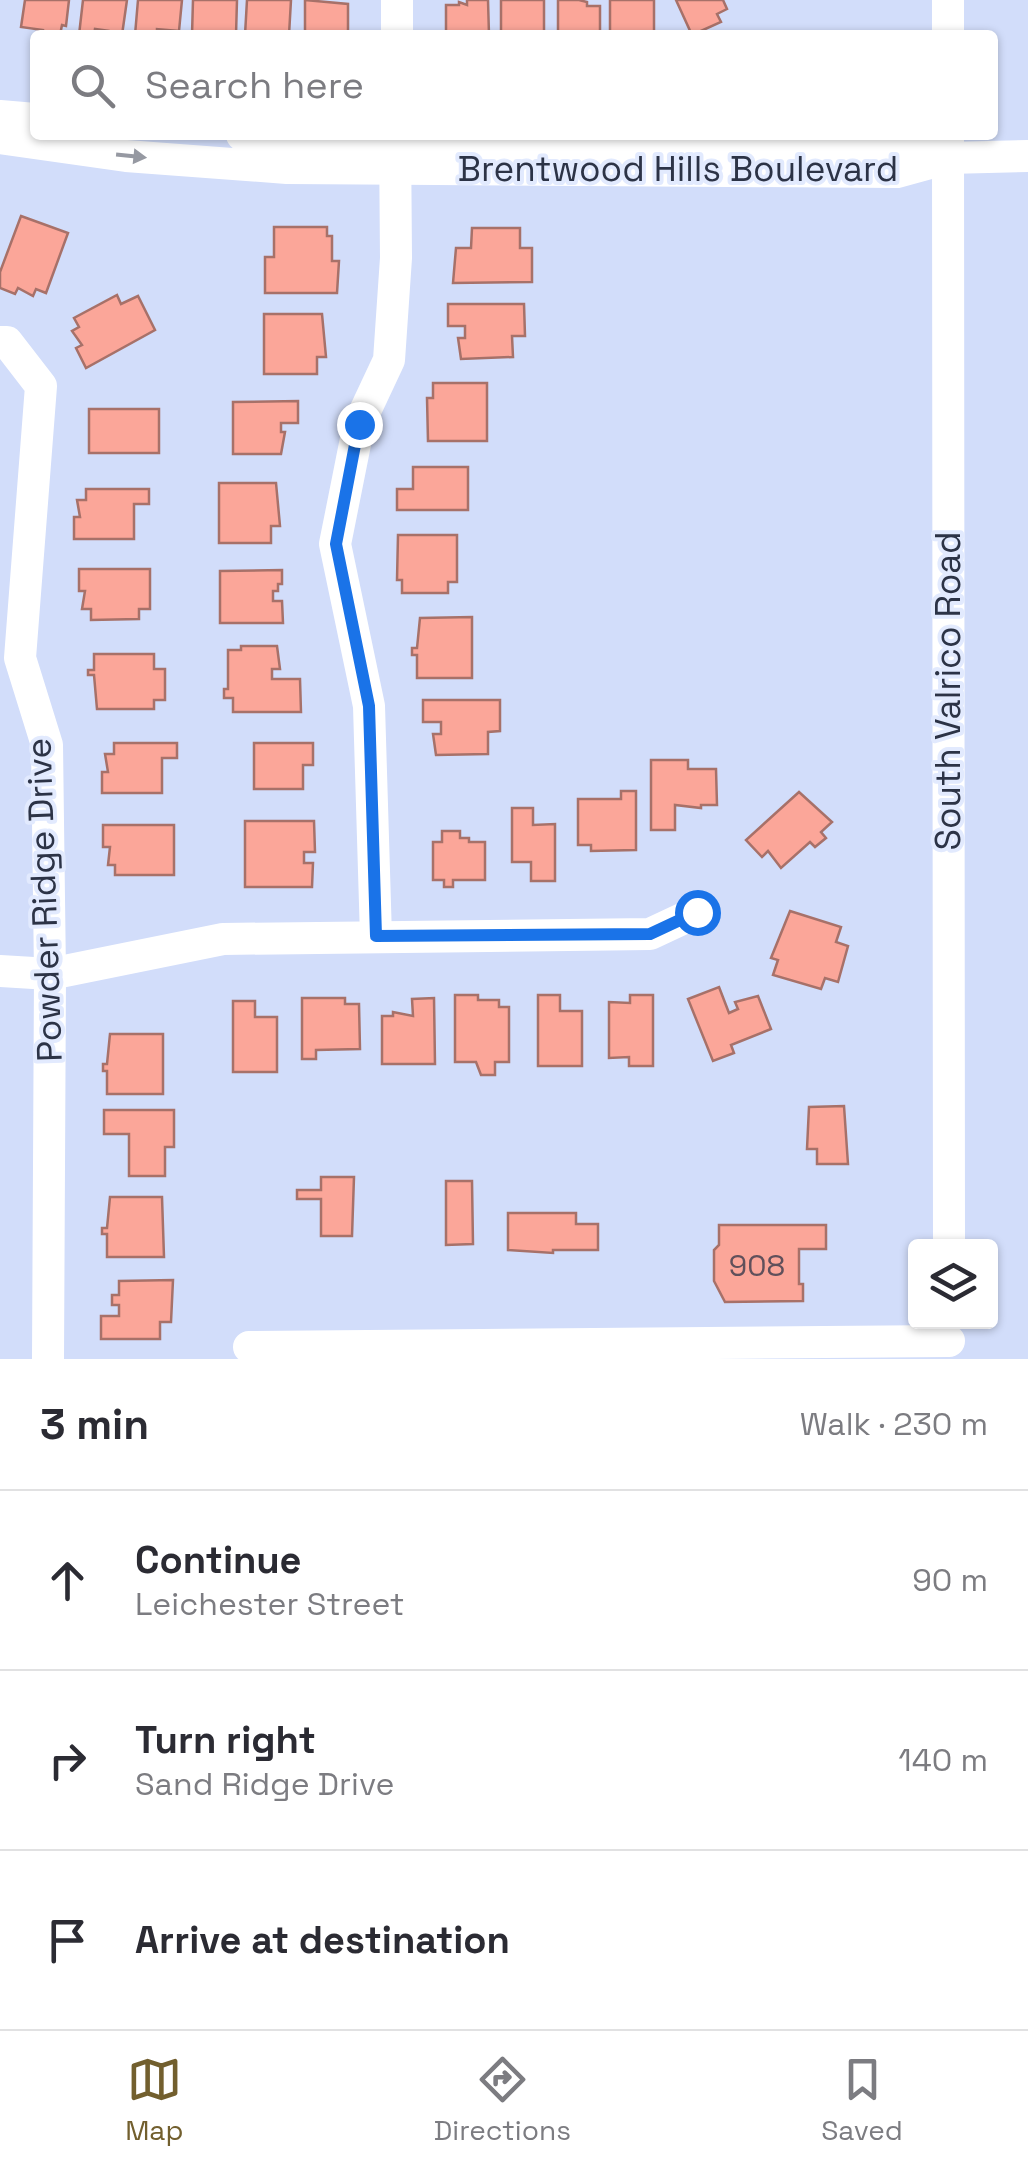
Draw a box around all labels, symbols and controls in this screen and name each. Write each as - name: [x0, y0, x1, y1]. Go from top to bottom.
- search box: [30, 30, 998, 140]
- icon: search: [65, 58, 120, 113]
- text: Search here: [145, 61, 364, 109]
- street label: Brentwood Hills Boulevard: [458, 147, 898, 191]
- one-way arrow: [116, 148, 148, 164]
- route end: [337, 402, 383, 448]
- street label: South Valrico Road: [926, 532, 970, 850]
- street label: Powder Ridge Drive: [16, 737, 72, 1063]
- route start: [675, 890, 721, 936]
- map controls: [908, 1239, 998, 1329]
- button: layers: [908, 1239, 998, 1329]
- house number: 908: [729, 1246, 785, 1285]
- text: 3 min: [40, 1398, 149, 1451]
- text: Walk · 230 m: [800, 1404, 988, 1444]
- text: Continue: [135, 1536, 301, 1584]
- icon: ahead: [40, 1553, 95, 1608]
- text: 90 m: [912, 1560, 988, 1600]
- text: Leichester Street: [135, 1584, 405, 1624]
- text: Turn right: [135, 1716, 316, 1764]
- icon: right: [40, 1733, 95, 1788]
- text: 140 m: [898, 1740, 988, 1780]
- text: Sand Ridge Drive: [135, 1764, 394, 1804]
- icon: arrive: [40, 1913, 95, 1968]
- text: Arrive at destination: [135, 1916, 510, 1964]
- tab: Map: [125, 2052, 183, 2148]
- tab: Directions: [434, 2052, 571, 2148]
- tab: Saved: [821, 2052, 903, 2148]

